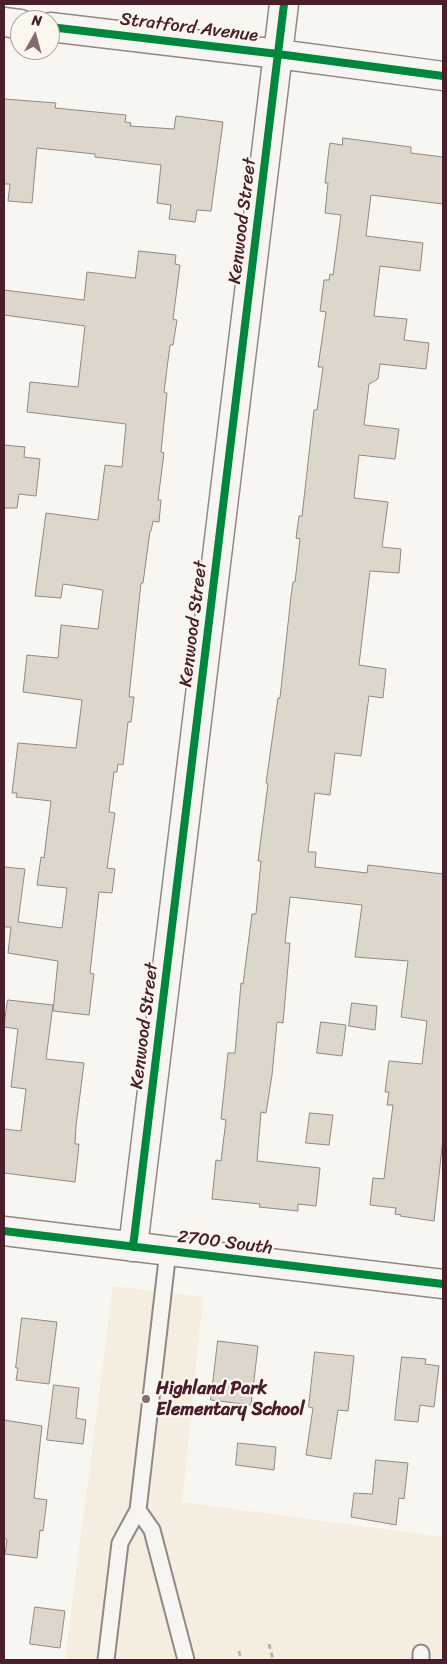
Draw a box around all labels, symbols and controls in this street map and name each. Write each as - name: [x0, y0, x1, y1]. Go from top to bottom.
- text: N: [30, 8, 43, 34]
- street label: Stratford Avenue: [119, 9, 259, 47]
- north arrow: [10, 10, 60, 60]
- street label: Kenwood Street: [225, 157, 261, 285]
- street label: Kenwood Street: [176, 560, 212, 688]
- street label: Kenwood Street: [127, 962, 163, 1090]
- street label: 2700 South: [176, 1226, 274, 1260]
- place label: Highland Park Elementary School: [156, 1378, 305, 1420]
- marker: Highland Park Elementary School: [140, 1393, 152, 1405]

